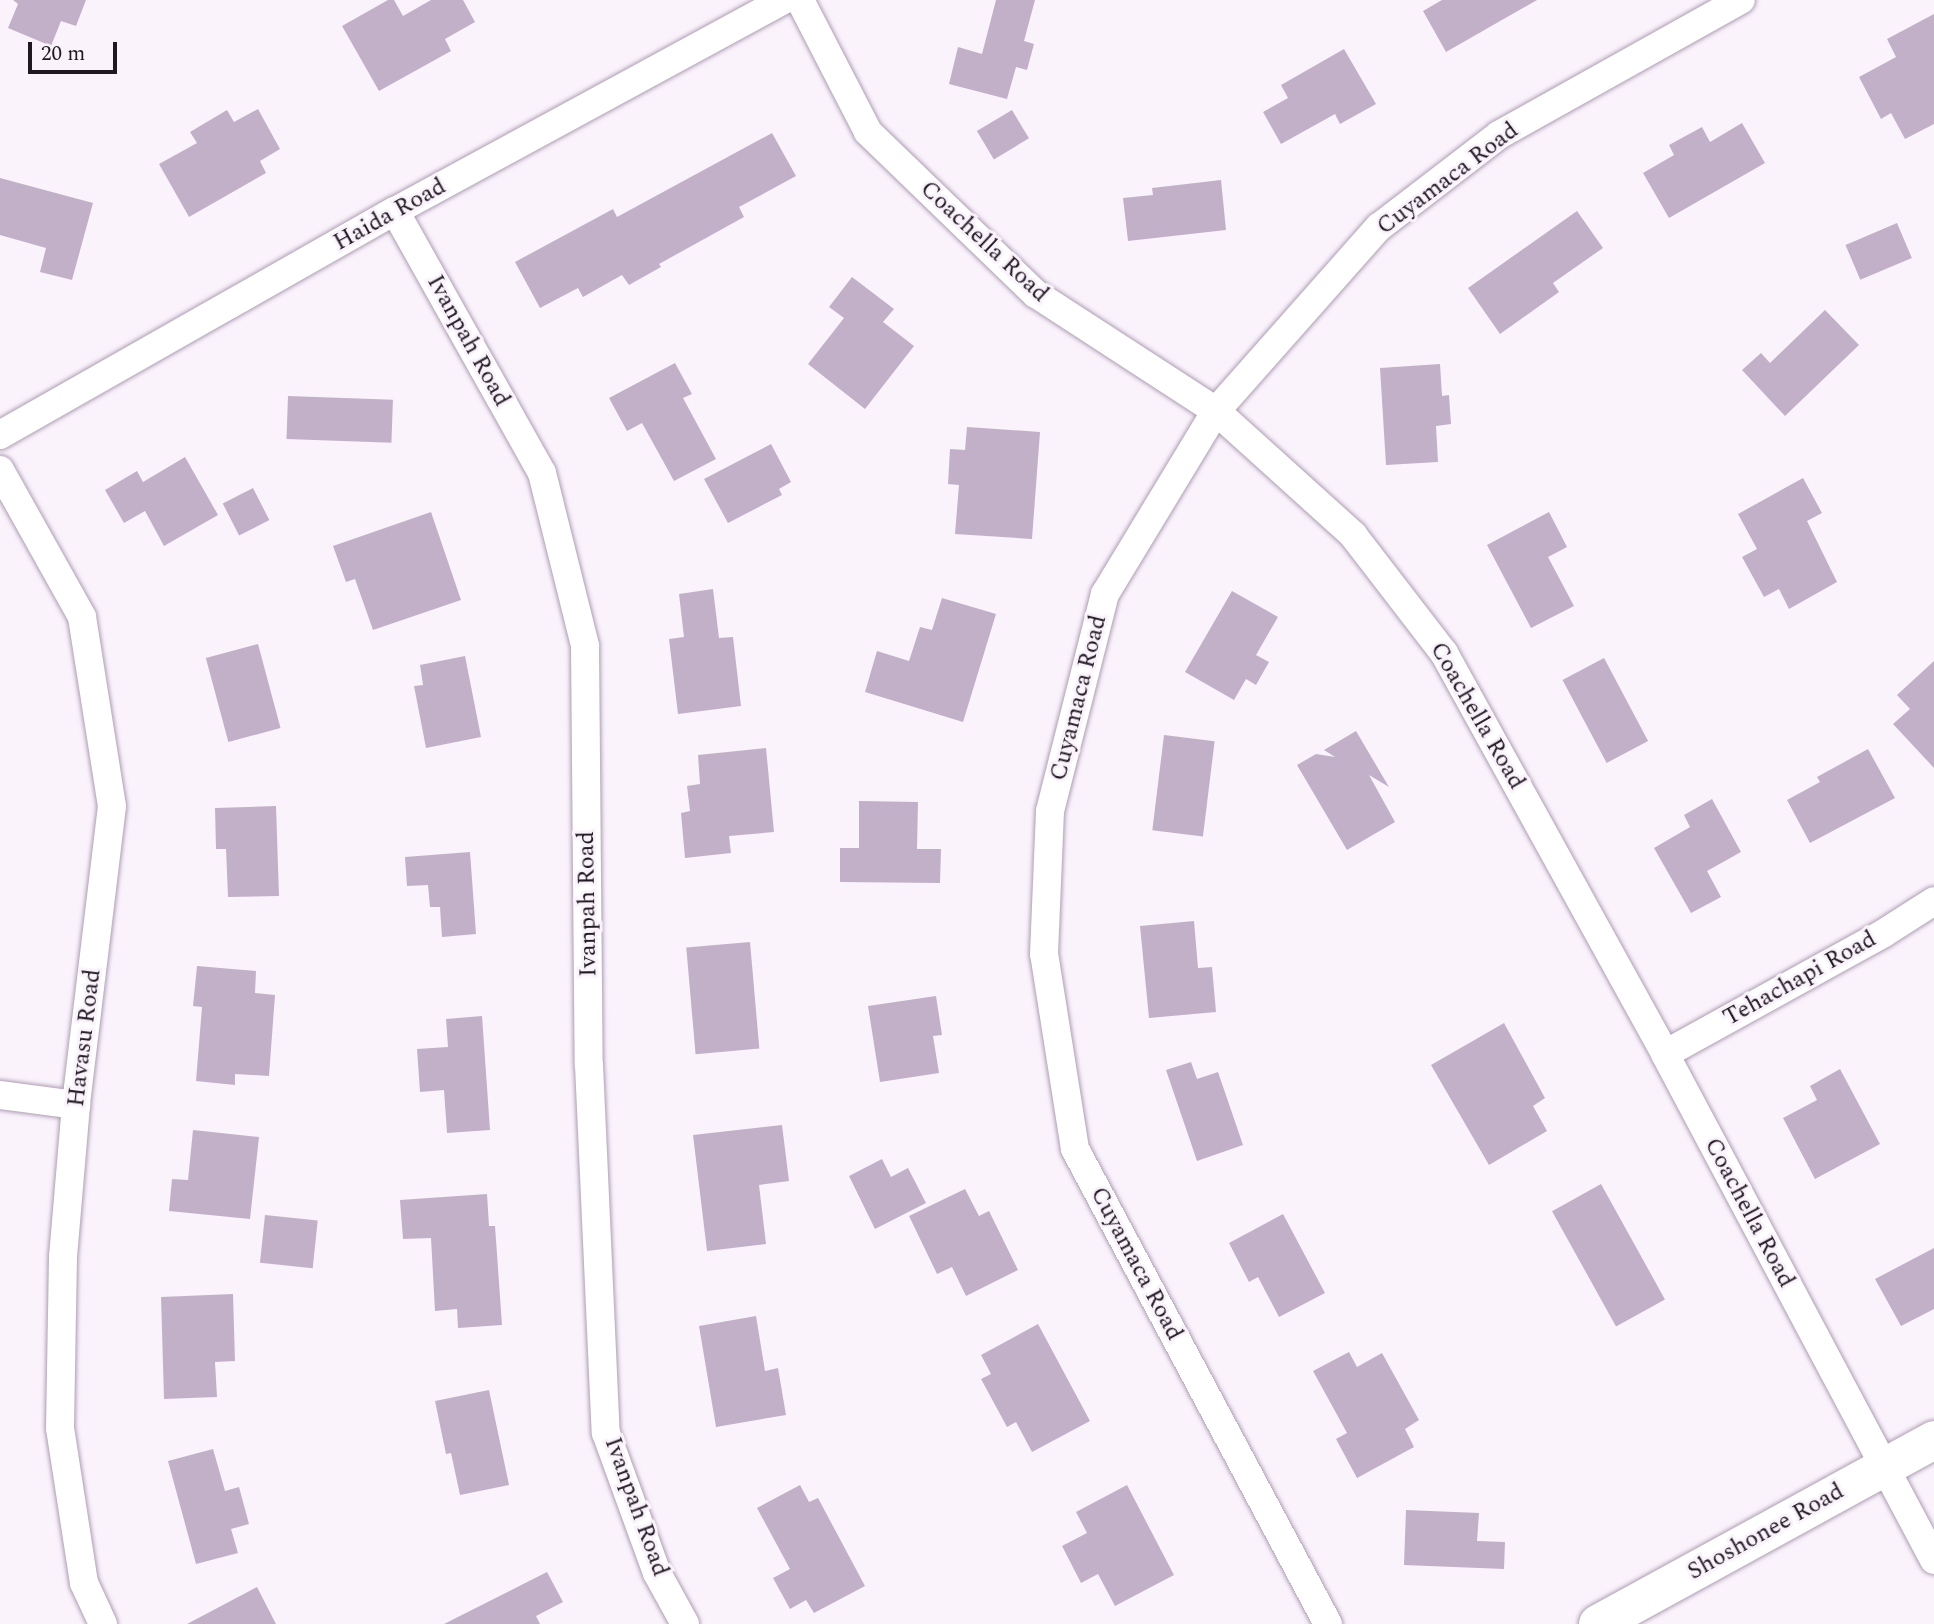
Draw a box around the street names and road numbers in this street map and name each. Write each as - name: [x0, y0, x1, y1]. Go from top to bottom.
- street label: Cuyamaca Road: [1372, 116, 1524, 242]
- street label: Haida Road: [329, 172, 451, 258]
- street label: Coachella Road: [914, 175, 1054, 309]
- street label: Ivanpah Road: [420, 270, 516, 412]
- street label: Cuyamaca Road: [1044, 612, 1114, 784]
- street label: Coachella Road: [1423, 637, 1531, 795]
- street label: Ivanpah Road: [572, 831, 604, 977]
- street label: Tehachapi Road: [1718, 925, 1882, 1033]
- street label: Havasu Road: [62, 968, 108, 1108]
- street label: Coachella Road: [1697, 1133, 1801, 1293]
- street label: Cuyamaca Road: [1083, 1182, 1189, 1346]
- street label: Ivanpah Road: [598, 1433, 674, 1581]
- street label: Shoshonee Road: [1683, 1477, 1849, 1587]

